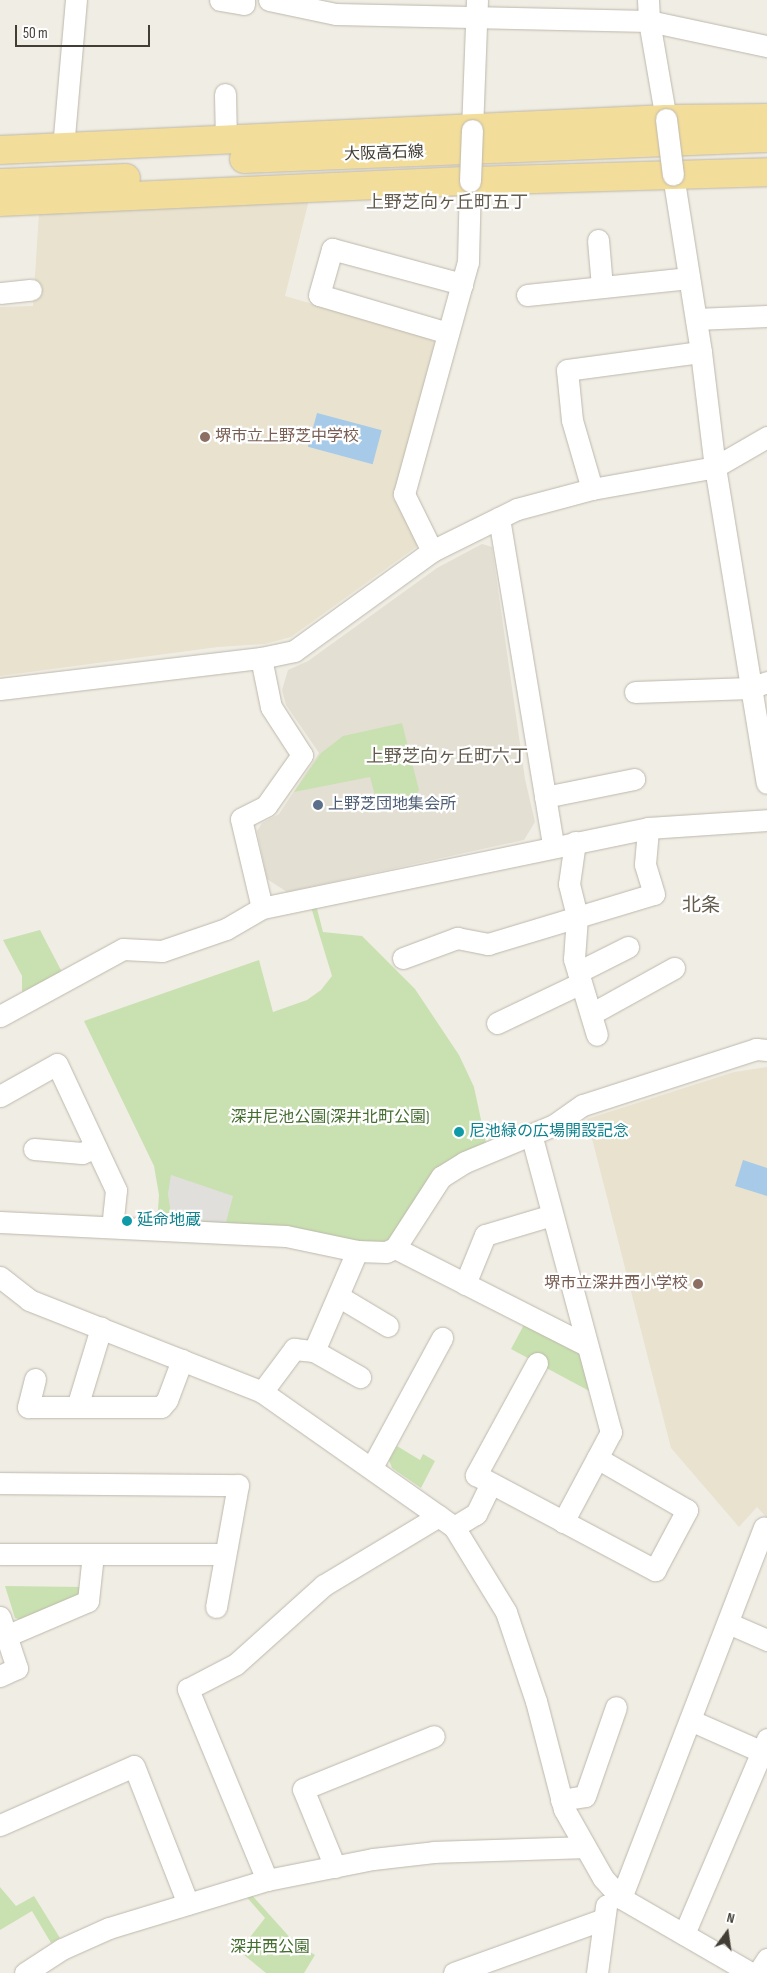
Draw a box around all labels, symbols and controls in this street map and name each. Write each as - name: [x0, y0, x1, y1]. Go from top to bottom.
- scale bar: [18, 15, 152, 47]
- text: 50 m: [23, 24, 48, 43]
- street label: 大阪高石線: [344, 143, 424, 165]
- district label: 上野芝向ヶ丘町五丁: [366, 192, 528, 214]
- place label: 堺市立上野芝中学校: [215, 427, 359, 447]
- marker: 堺市立上野芝中学校: [199, 431, 211, 443]
- district label: 上野芝向ヶ丘町六丁: [366, 746, 528, 768]
- place label: 上野芝団地集会所: [328, 795, 456, 815]
- marker: 上野芝団地集会所: [312, 799, 324, 811]
- district label: 北条: [682, 895, 720, 917]
- park label: 深井尼池公園(深井北町公園): [231, 1108, 429, 1128]
- place label: 尼池緑の広場開設記念: [469, 1122, 629, 1142]
- marker: 尼池緑の広場開設記念: [453, 1126, 465, 1138]
- place label: 延命地蔵: [137, 1211, 201, 1231]
- marker: 延命地蔵: [121, 1215, 133, 1227]
- place label: 堺市立深井西小学校: [544, 1274, 688, 1294]
- marker: 堺市立深井西小学校: [692, 1278, 704, 1290]
- north arrow: [702, 1908, 752, 1958]
- text: N: [725, 1909, 736, 1927]
- park label: 深井西公園: [230, 1938, 310, 1958]

